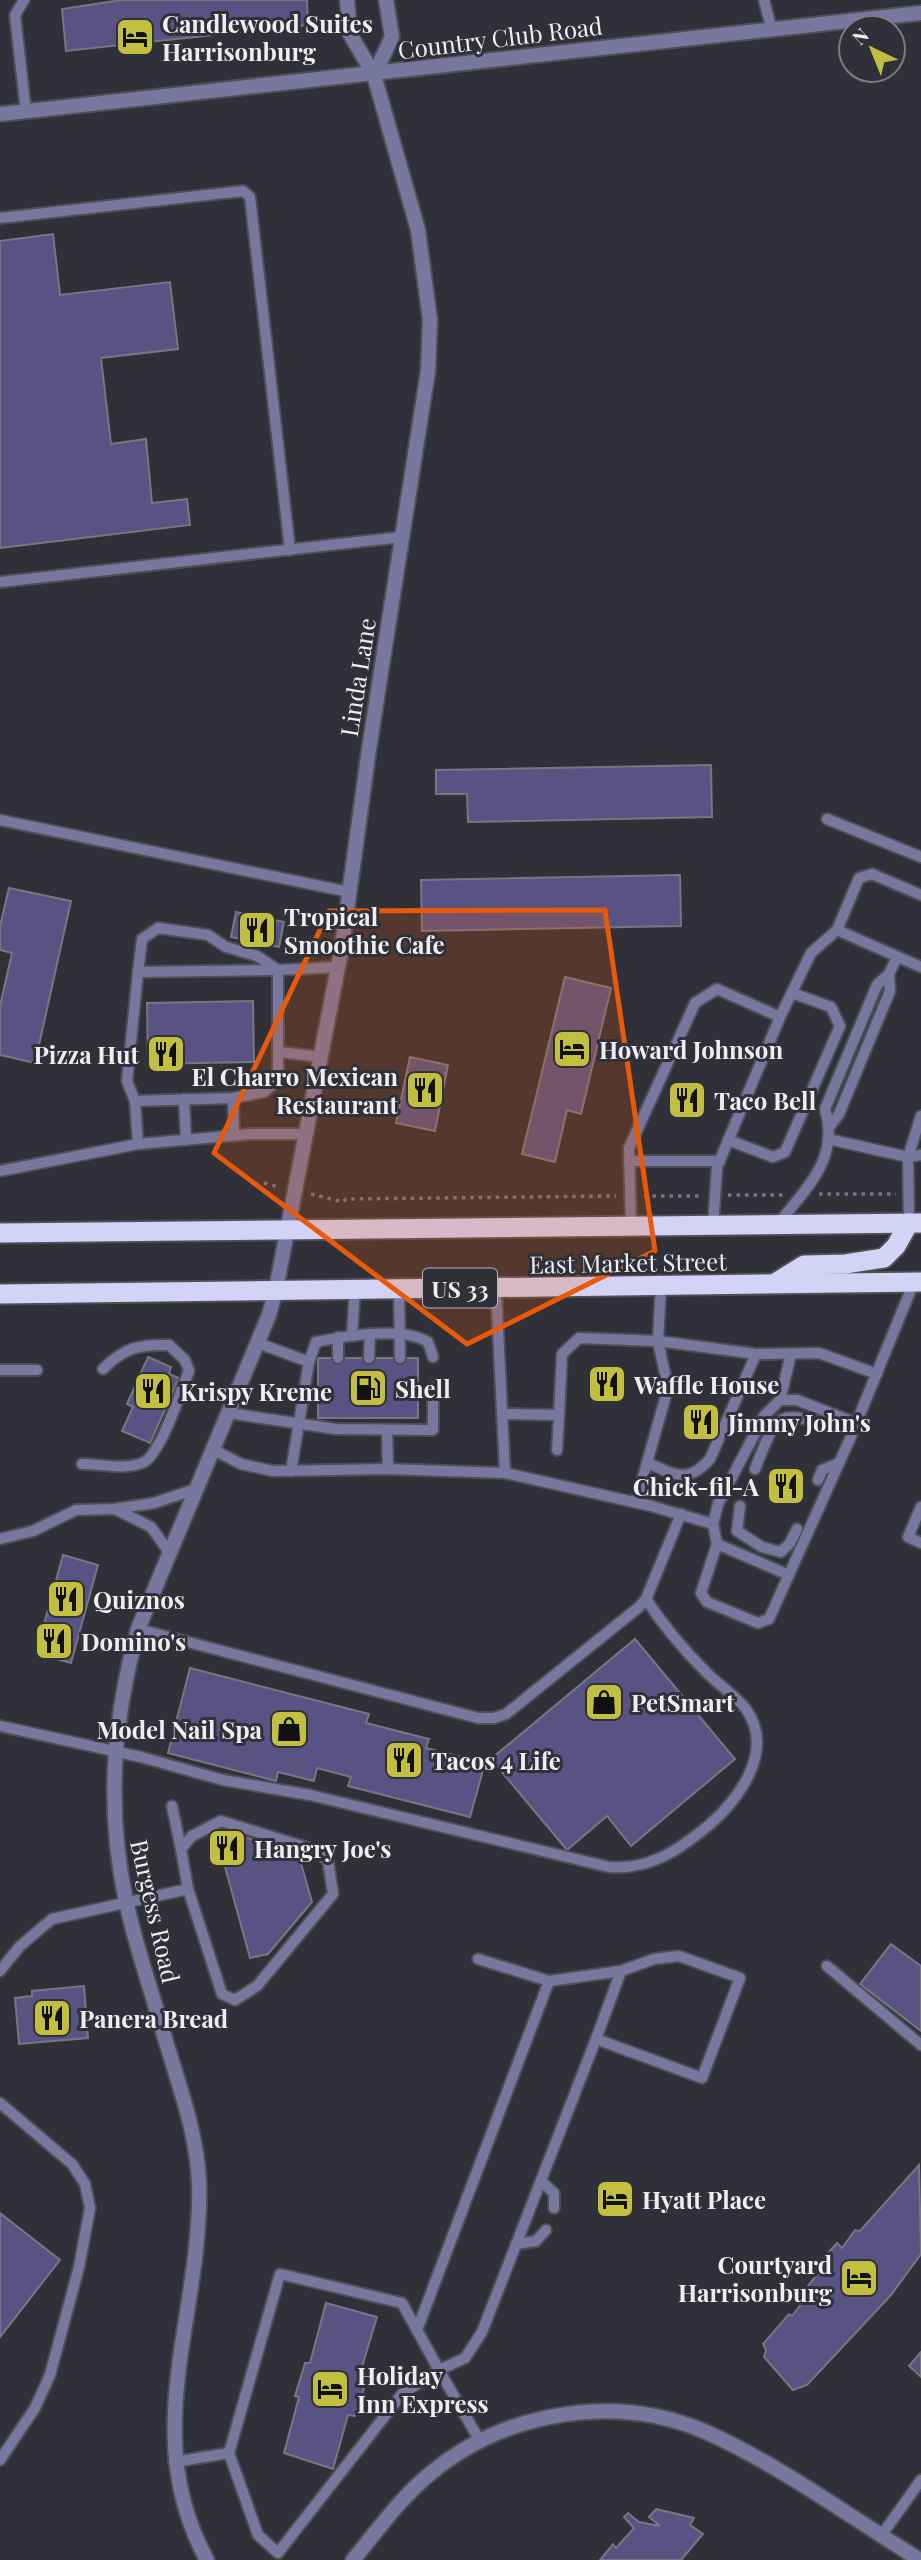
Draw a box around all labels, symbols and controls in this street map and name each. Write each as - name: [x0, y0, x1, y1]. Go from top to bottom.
- place label: Candlewood Suites Harrisonburg: [162, 7, 373, 67]
- street label: Country Club Road: [396, 9, 604, 65]
- north arrow: [837, 14, 907, 84]
- hotel icon: Candlewood Suites Harrisonburg: [114, 16, 156, 58]
- text: N: [846, 21, 874, 50]
- street label: Linda Lane: [332, 615, 382, 739]
- place label: Tropical Smoothie Cafe: [284, 900, 445, 960]
- restaurant icon: Tropical Smoothie Cafe: [236, 909, 278, 951]
- hotel icon: Howard Johnson: [551, 1028, 593, 1070]
- restaurant icon: Pizza Hut: [145, 1033, 187, 1075]
- place label: Howard Johnson: [599, 1033, 783, 1065]
- place label: Pizza Hut: [33, 1038, 140, 1070]
- place label: El Charro Mexican Restaurant: [192, 1060, 399, 1120]
- restaurant icon: El Charro Mexican Restaurant: [404, 1069, 446, 1111]
- restaurant icon: Taco Bell: [666, 1079, 708, 1121]
- place label: Taco Bell: [714, 1084, 817, 1116]
- street label: East Market Street: [529, 1244, 727, 1280]
- road number: US 33: [423, 1268, 497, 1308]
- restaurant icon: Waffle House: [586, 1363, 628, 1405]
- fuel station icon: Shell: [347, 1367, 389, 1409]
- place label: Waffle House: [633, 1368, 779, 1400]
- restaurant icon: Krispy Kreme: [132, 1370, 174, 1412]
- place label: Shell: [395, 1372, 451, 1404]
- place label: Krispy Kreme: [180, 1375, 332, 1407]
- restaurant icon: Jimmy John's: [680, 1401, 722, 1443]
- place label: Jimmy John's: [727, 1406, 871, 1438]
- restaurant icon: Chick-fil-A: [765, 1465, 807, 1507]
- place label: Chick-fil-A: [633, 1470, 760, 1502]
- restaurant icon: Quiznos: [45, 1578, 87, 1620]
- place label: Quiznos: [93, 1583, 185, 1615]
- restaurant icon: Domino's: [33, 1620, 75, 1662]
- place label: Domino's: [81, 1625, 186, 1657]
- shop icon: PetSmart: [583, 1681, 625, 1723]
- place label: PetSmart: [631, 1686, 735, 1718]
- shop icon: Model Nail Spa: [268, 1708, 310, 1750]
- place label: Model Nail Spa: [96, 1713, 263, 1745]
- restaurant icon: Tacos 4 Life: [383, 1739, 425, 1781]
- place label: Tacos 4 Life: [431, 1744, 561, 1776]
- restaurant icon: Hangry Joe's: [206, 1827, 248, 1869]
- place label: Hangry Joe's: [254, 1832, 391, 1864]
- street label: Burgess Road: [124, 1836, 188, 1986]
- restaurant icon: Panera Bread: [31, 1997, 73, 2039]
- place label: Panera Bread: [79, 2002, 228, 2034]
- hotel icon: Hyatt Place: [594, 2178, 636, 2220]
- place label: Hyatt Place: [642, 2183, 766, 2215]
- place label: Courtyard Harrisonburg: [678, 2248, 833, 2308]
- hotel icon: Courtyard Harrisonburg: [838, 2257, 880, 2299]
- place label: Holiday Inn Express: [357, 2359, 489, 2419]
- hotel icon: Holiday Inn Express: [309, 2368, 351, 2410]

